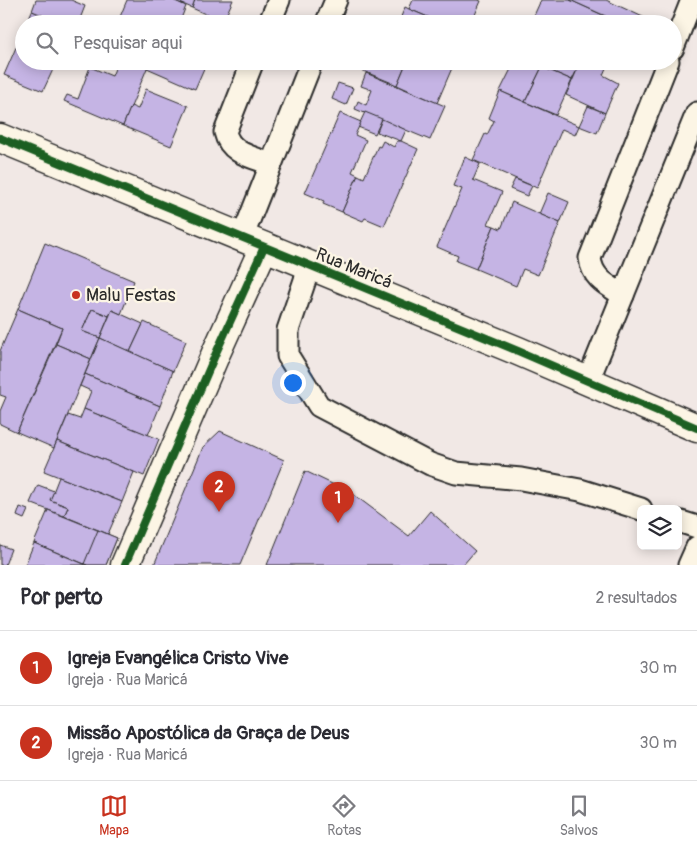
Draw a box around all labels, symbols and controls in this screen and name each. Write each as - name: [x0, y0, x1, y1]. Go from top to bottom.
- search box: [15, 15, 682, 70]
- icon: search: [33, 29, 61, 57]
- text: Pesquisar aqui: [73, 31, 182, 55]
- street label: Rua Maricá: [312, 243, 395, 294]
- place label: Malu Festas: [86, 284, 175, 307]
- marker: Malu Festas: [70, 289, 82, 301]
- your location: [280, 370, 306, 396]
- pin: 2: [203, 471, 235, 512]
- pin: 1: [322, 482, 354, 523]
- map controls: [637, 505, 682, 550]
- button: layers: [637, 505, 682, 550]
- text: Por perto: [20, 584, 102, 611]
- text: 2 resultados: [595, 588, 677, 608]
- text: Igreja Evangélica Cristo Vive: [67, 646, 288, 670]
- text: 1: [33, 658, 39, 678]
- text: 30 m: [639, 658, 677, 678]
- text: Igreja · Rua Maricá: [67, 670, 187, 690]
- text: Missão Apostólica da Graça de Deus: [67, 721, 349, 745]
- text: 2: [32, 733, 40, 753]
- text: 30 m: [639, 733, 677, 753]
- text: Igreja · Rua Maricá: [67, 745, 187, 765]
- tab: Mapa: [99, 792, 129, 839]
- tab: Rotas: [327, 792, 361, 839]
- tab: Salvos: [560, 792, 598, 839]

